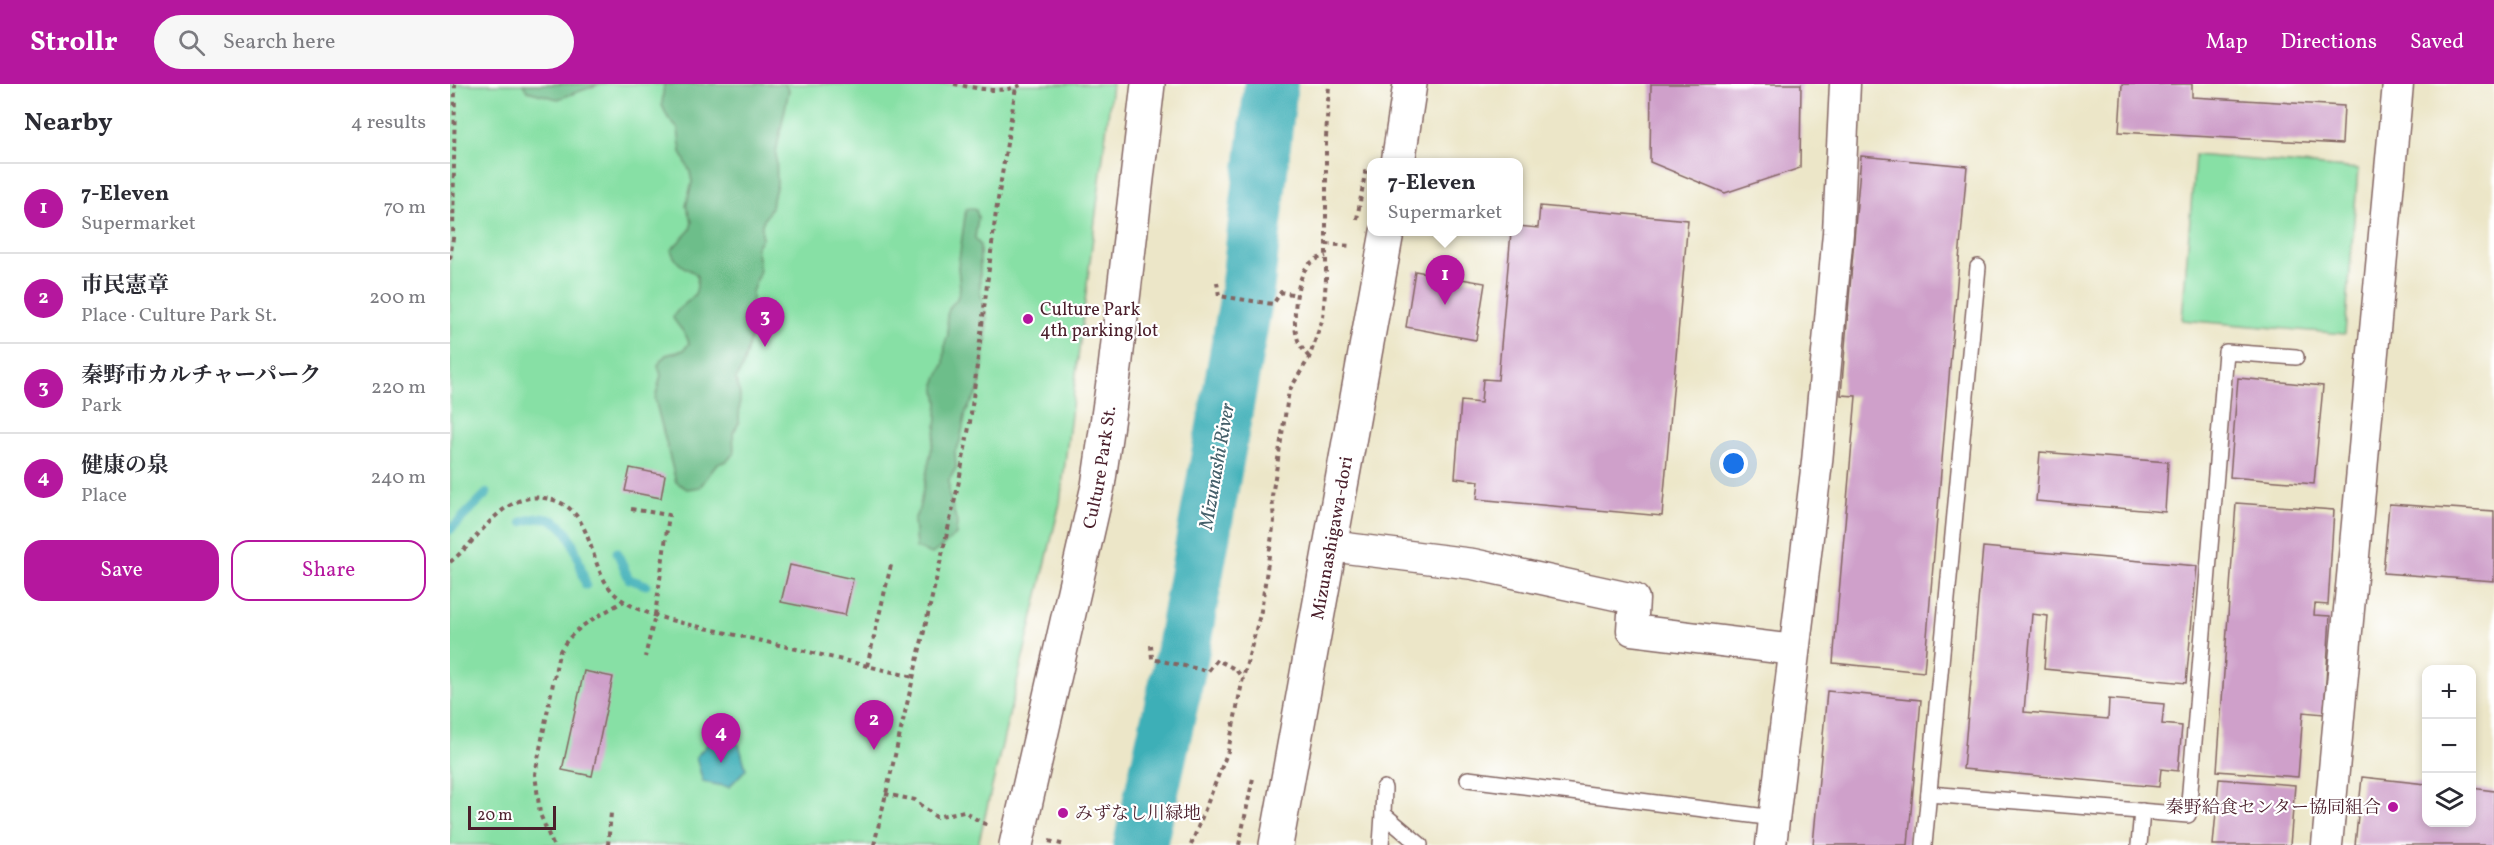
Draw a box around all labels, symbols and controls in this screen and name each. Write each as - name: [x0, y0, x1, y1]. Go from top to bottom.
- search box: [154, 15, 574, 69]
- text: Strollr: [30, 23, 118, 62]
- icon: search: [175, 26, 208, 59]
- text: Search here: [223, 27, 335, 58]
- text: Map: [2206, 28, 2248, 57]
- text: Directions: [2281, 28, 2377, 57]
- text: Saved: [2410, 28, 2464, 57]
- text: Nearby: [24, 105, 113, 141]
- text: 4 results: [351, 109, 426, 137]
- popup: [1367, 158, 1523, 236]
- text: 7-Eleven: [1388, 168, 1476, 199]
- text: 7-Eleven: [81, 179, 169, 210]
- text: 1: [39, 194, 48, 222]
- text: 70 m: [383, 194, 426, 222]
- text: Supermarket: [1388, 199, 1502, 227]
- text: Supermarket: [81, 210, 196, 238]
- pin: 1: [1426, 256, 1464, 305]
- text: 市民憲章: [81, 271, 169, 302]
- text: 2: [38, 284, 49, 312]
- text: 200 m: [369, 284, 426, 312]
- pin: 3: [746, 298, 784, 347]
- place label: Culture Park 4th parking lot: [1040, 298, 1158, 344]
- text: Place · Culture Park St.: [81, 302, 277, 330]
- marker: Culture Park 4th parking lot: [1021, 312, 1035, 326]
- text: 秦野市カルチャーパーク: [81, 361, 321, 392]
- text: 3: [38, 374, 49, 402]
- text: 220 m: [371, 374, 426, 402]
- text: Park: [81, 392, 122, 420]
- water label: Mizunashi River: [1193, 400, 1243, 533]
- street label: Culture Park St.: [1078, 404, 1123, 531]
- your location: [1719, 449, 1748, 478]
- text: 健康の泉: [81, 451, 169, 482]
- street label: Mizunashigawa-dori: [1306, 454, 1360, 622]
- text: 4: [37, 464, 50, 492]
- text: 240 m: [371, 464, 426, 492]
- text: Place: [81, 482, 127, 510]
- button: Save: [24, 540, 219, 601]
- button: Share: [231, 540, 426, 601]
- map controls: [2422, 665, 2476, 827]
- button: +: [2422, 665, 2476, 719]
- pin: 2: [854, 700, 894, 750]
- pin: 4: [702, 714, 740, 763]
- button: −: [2422, 719, 2476, 773]
- button: layers: [2422, 773, 2476, 827]
- place label: 秦野給食センター協同組合: [2166, 796, 2381, 821]
- marker: 秦野給食センター協同組合: [2386, 800, 2400, 814]
- place label: みずなし川緑地: [1075, 802, 1201, 827]
- scale bar: [468, 803, 556, 830]
- text: 20 m: [477, 805, 512, 827]
- marker: みずなし川緑地: [1056, 806, 1070, 820]

